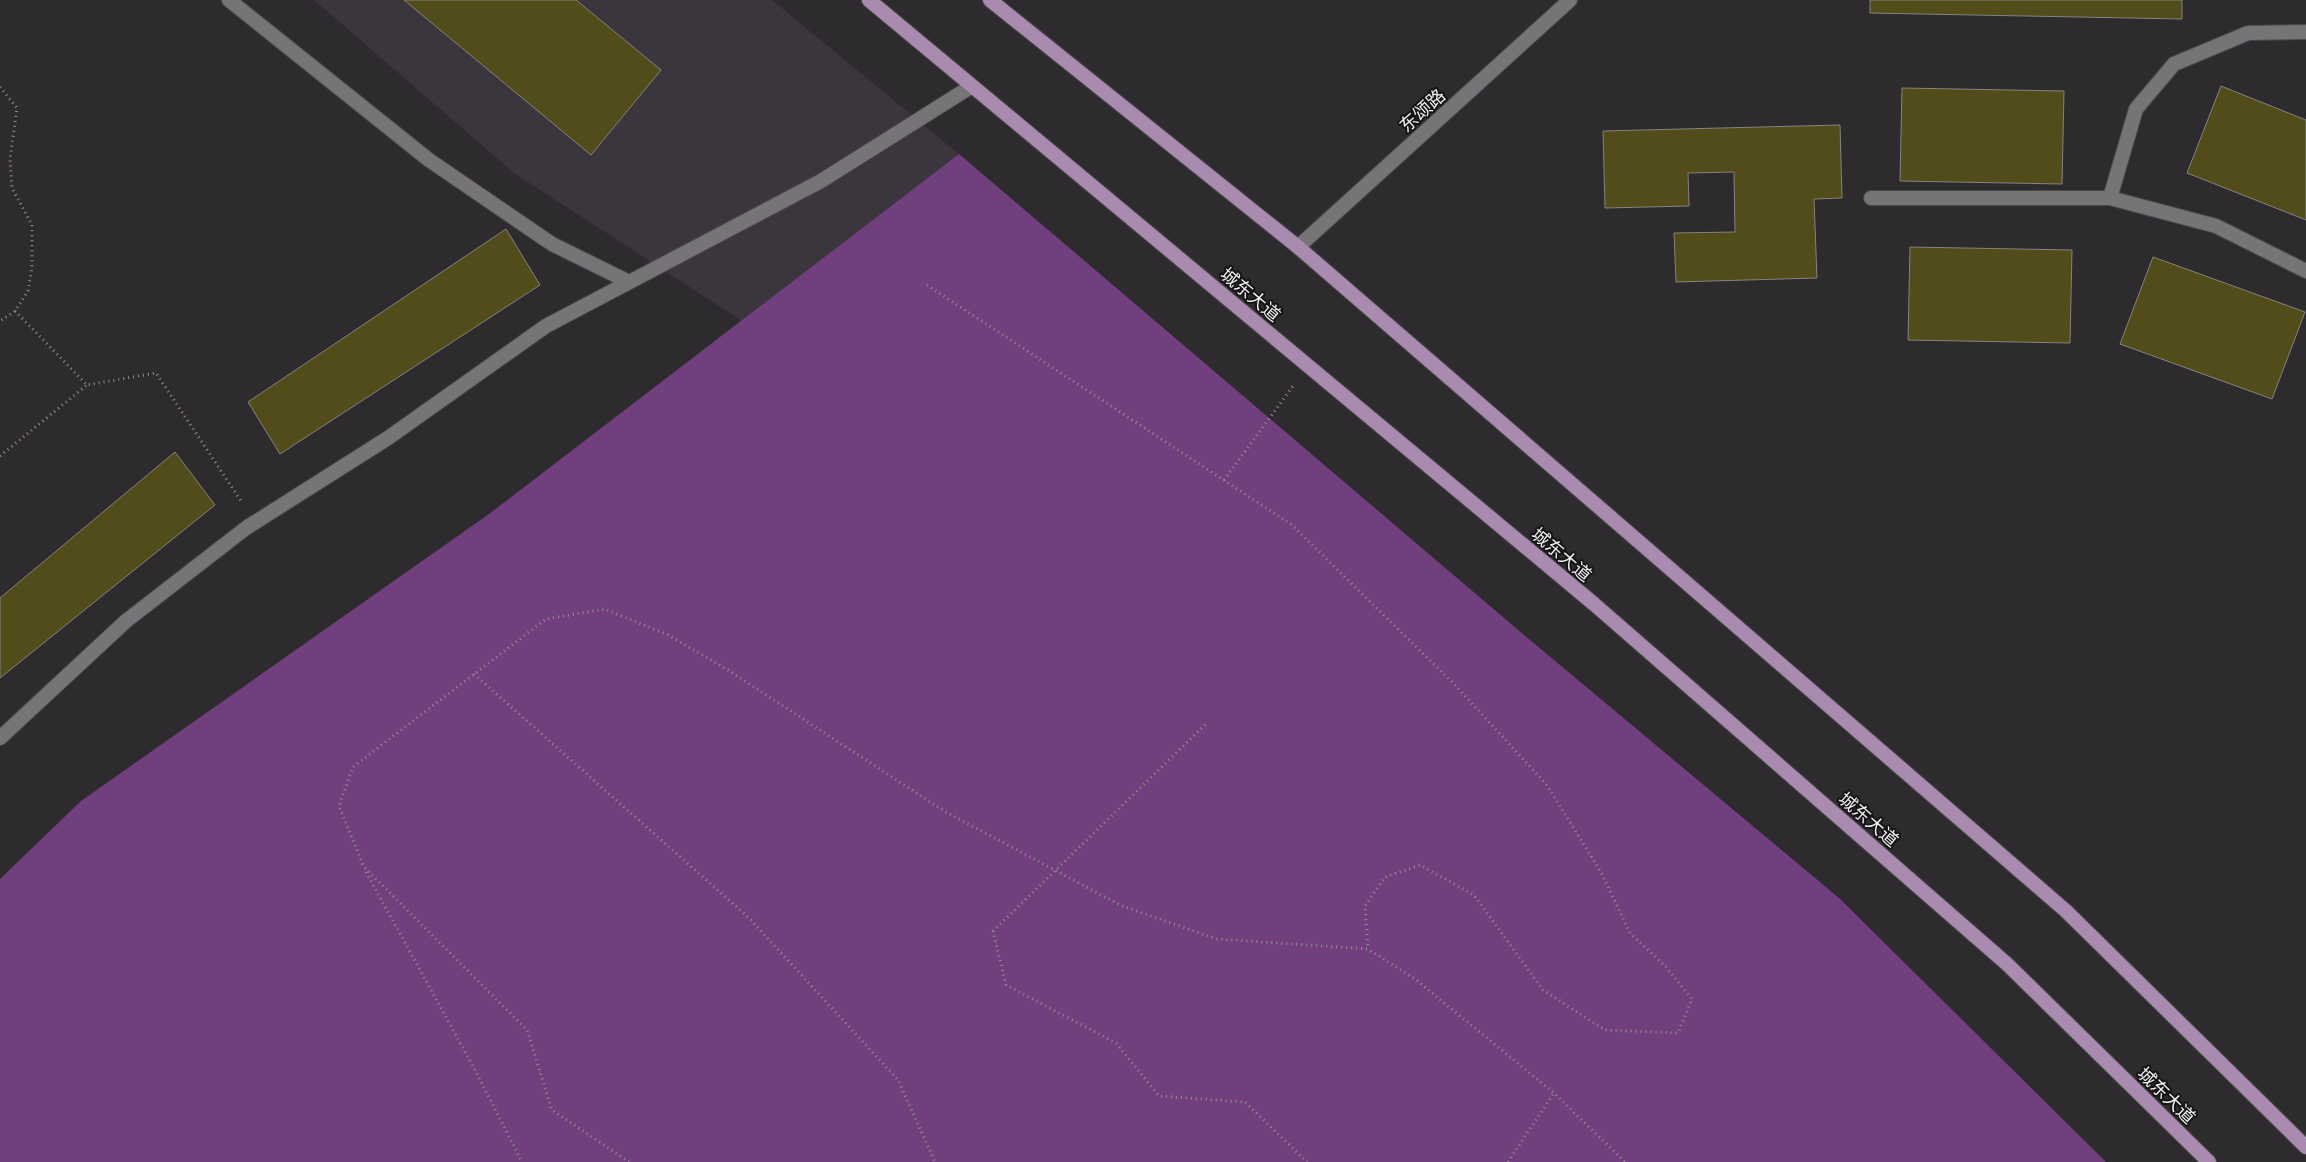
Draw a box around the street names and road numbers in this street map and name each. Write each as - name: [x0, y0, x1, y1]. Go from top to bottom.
- street label: 东颂路: [1395, 84, 1449, 136]
- street label: 城东大道: [1216, 262, 1286, 326]
- street label: 城东大道: [1527, 522, 1597, 586]
- street label: 城东大道: [1835, 787, 1903, 851]
- street label: 城东大道: [2133, 1062, 2201, 1128]

